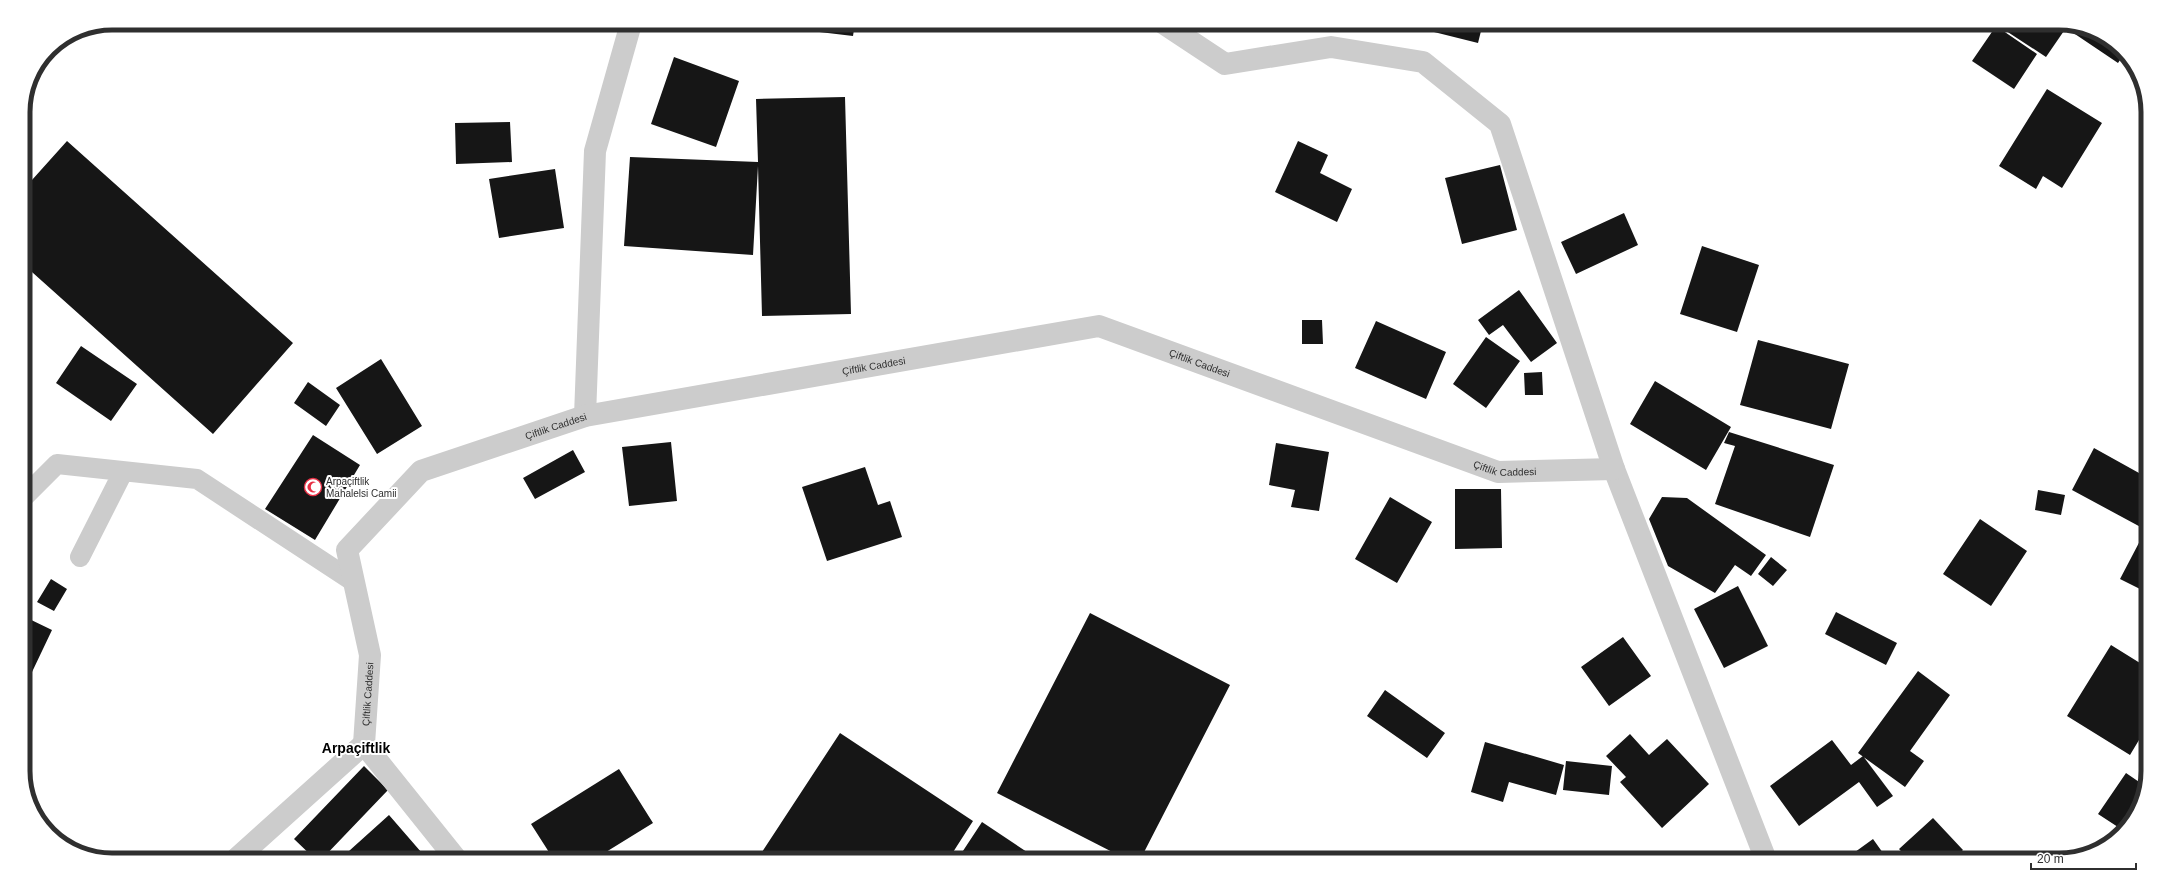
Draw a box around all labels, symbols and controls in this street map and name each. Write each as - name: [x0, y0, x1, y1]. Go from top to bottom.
- street label: Çiftlik Caddesi: [1168, 347, 1232, 379]
- street label: Çiftlik Caddesi: [841, 355, 906, 376]
- street label: Çiftlik Caddesi: [524, 410, 588, 441]
- street label: Çiftlik Caddesi: [1472, 458, 1537, 478]
- place label: Arpaçiftlik Mahalelsi Camii: [326, 476, 397, 499]
- mosque icon: Arpaçiftlik Mahalelsi Camii: [303, 477, 323, 497]
- street label: Çiftlik Caddesi: [360, 662, 375, 726]
- district label: Arpaçiftlik: [322, 740, 390, 756]
- scale bar: [2031, 845, 2136, 871]
- text: 20 m: [2037, 852, 2064, 866]

